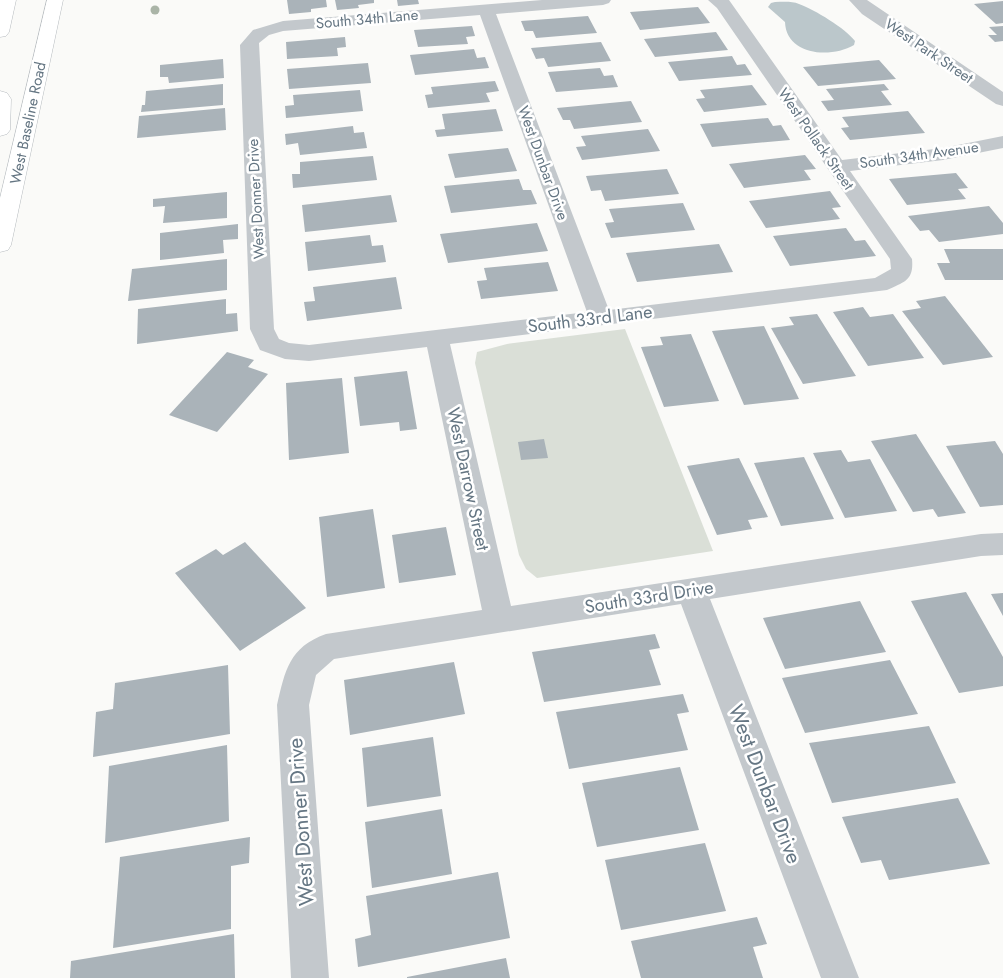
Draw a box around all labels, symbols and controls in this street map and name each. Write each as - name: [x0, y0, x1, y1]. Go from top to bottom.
- street label: South 34th Lane: [315, 4, 419, 34]
- street label: West Park Street: [880, 13, 978, 89]
- street label: West Baseline Road: [4, 60, 52, 186]
- street label: West Pollack Street: [773, 84, 860, 195]
- street label: West Dunbar Drive: [512, 103, 574, 224]
- street label: South 34th Avenue: [858, 136, 980, 174]
- street label: West Donner Drive: [242, 138, 270, 260]
- street label: South 33rd Lane: [526, 298, 654, 340]
- street label: West Darrow Street: [440, 405, 496, 554]
- street label: South 33rd Drive: [583, 574, 715, 620]
- street label: West Dunbar Drive: [721, 700, 809, 868]
- street label: West Donner Drive: [280, 737, 322, 907]

